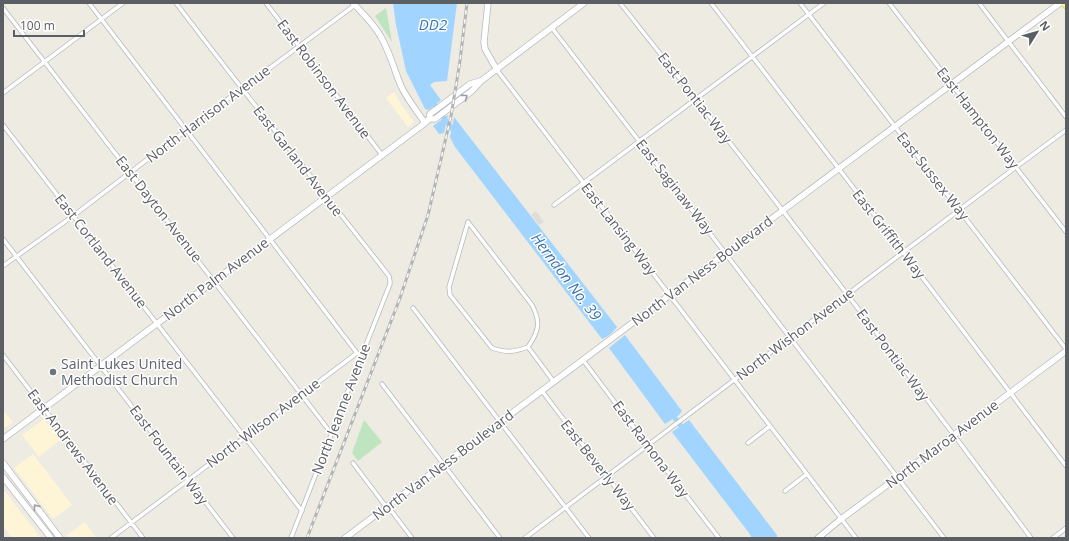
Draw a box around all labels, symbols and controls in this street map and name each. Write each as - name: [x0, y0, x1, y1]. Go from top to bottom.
- scale bar: [14, 12, 84, 38]
- north arrow: [1017, 12, 1057, 52]
- water label: DD2: [419, 14, 447, 34]
- street label: East Robinson Avenue: [273, 15, 376, 142]
- text: 100 m: [20, 17, 55, 34]
- text: N: [1037, 18, 1054, 34]
- street label: East Pontiac Way: [654, 48, 738, 148]
- street label: North Harrison Avenue: [142, 60, 274, 167]
- street label: East Hampton Way: [933, 63, 1025, 173]
- one-way arrow: [460, 94, 467, 101]
- street label: East Garland Avenue: [249, 101, 348, 220]
- street label: East Sussex Way: [893, 128, 974, 224]
- street label: East Saginaw Way: [632, 135, 719, 239]
- street label: East Dayton Avenue: [112, 152, 207, 266]
- street label: East Lansing Way: [577, 179, 662, 280]
- street label: East Griffith Way: [849, 185, 931, 283]
- street label: East Cortland Avenue: [51, 190, 152, 312]
- street label: North Van Ness Boulevard: [627, 211, 776, 330]
- water label: Herndon No. 39: [527, 228, 606, 324]
- street label: North Palm Avenue: [159, 233, 272, 324]
- street label: North Wishon Avenue: [732, 283, 858, 384]
- street label: East Pontiac Way: [853, 305, 935, 405]
- street label: North Jeanne Avenue: [307, 341, 374, 477]
- place label: Saint Lukes United Methodist Church: [61, 354, 182, 389]
- marker: Saint Lukes United Methodist Church: [48, 367, 58, 377]
- street label: North Wilson Avenue: [202, 373, 324, 472]
- street label: East Andrews Avenue: [24, 385, 123, 509]
- street label: North Maroa Avenue: [881, 395, 1002, 492]
- street label: East Ramona Way: [609, 397, 695, 502]
- street label: East Fountain Way: [126, 401, 214, 509]
- street label: North Van Ness Boulevard: [368, 405, 517, 524]
- street label: East Beverly Way: [557, 415, 640, 515]
- one-way arrow: [34, 505, 41, 512]

